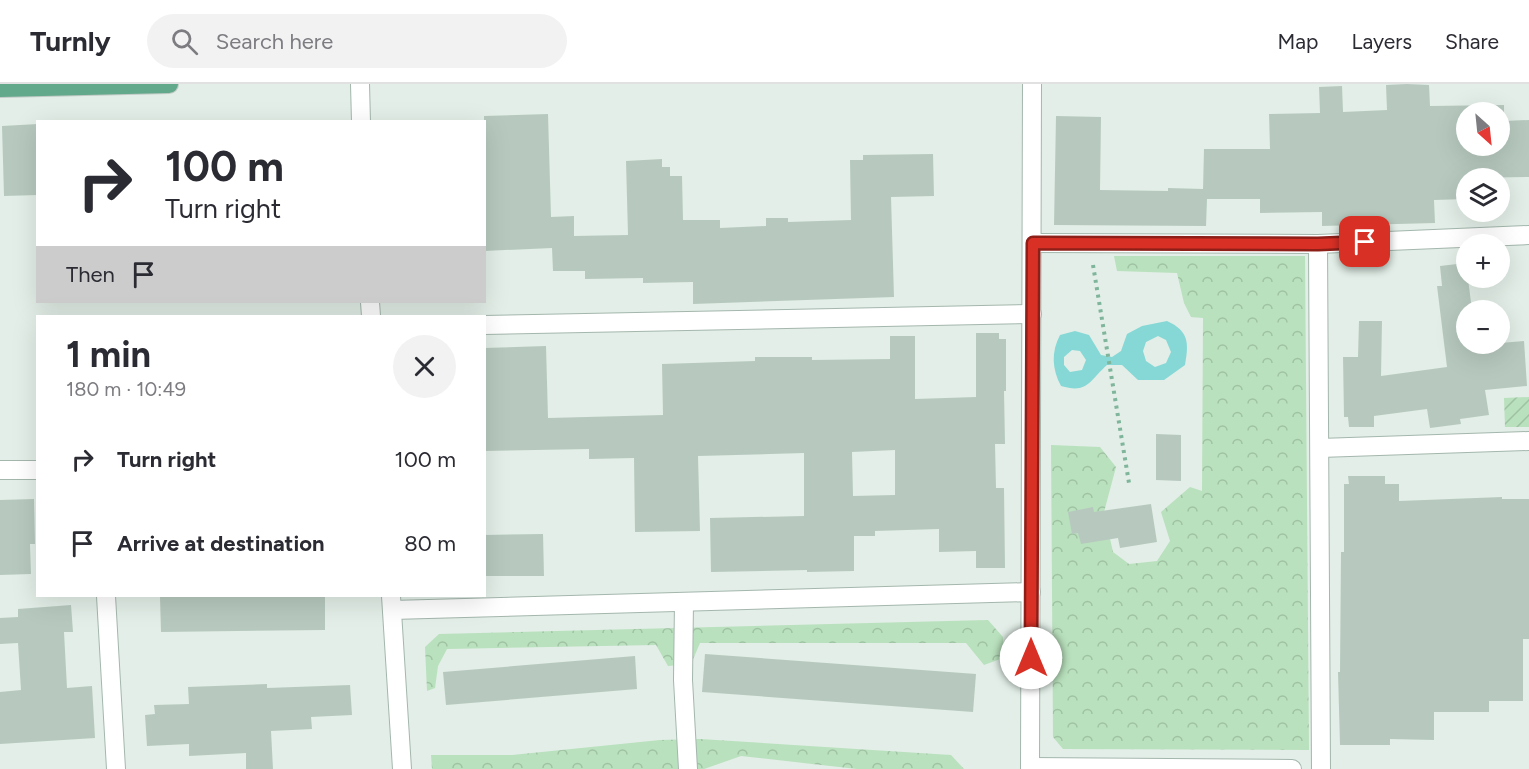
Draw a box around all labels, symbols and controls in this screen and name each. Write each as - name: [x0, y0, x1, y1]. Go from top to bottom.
- search box: [147, 14, 567, 68]
- text: Turnly: [30, 24, 111, 58]
- icon: search: [168, 25, 201, 58]
- text: Search here: [216, 28, 333, 55]
- text: Map: [1278, 29, 1318, 54]
- text: Layers: [1351, 29, 1412, 54]
- text: Share: [1445, 29, 1499, 54]
- north arrow: [1456, 102, 1510, 156]
- map controls: [1456, 102, 1510, 354]
- text: 100 m: [165, 141, 284, 192]
- icon: right: [66, 144, 144, 222]
- button: layers: [1456, 168, 1510, 222]
- text: Turn right: [165, 192, 281, 225]
- pin: [1339, 216, 1390, 267]
- icon: arrive: [1348, 225, 1381, 258]
- button: +: [1456, 234, 1510, 288]
- icon: arrive: [127, 258, 160, 291]
- text: Then: [66, 261, 115, 288]
- button: −: [1456, 300, 1510, 354]
- text: 1 min: [66, 333, 151, 376]
- button: close: [393, 335, 456, 398]
- text: 180 m · 10:49: [66, 377, 186, 401]
- icon: right: [66, 443, 99, 476]
- text: Turn right: [117, 446, 216, 473]
- text: 100 m: [395, 446, 456, 473]
- icon: arrive: [66, 527, 99, 560]
- text: Arrive at destination: [117, 530, 325, 557]
- text: 80 m: [404, 530, 456, 557]
- position arrow: [999, 626, 1063, 690]

